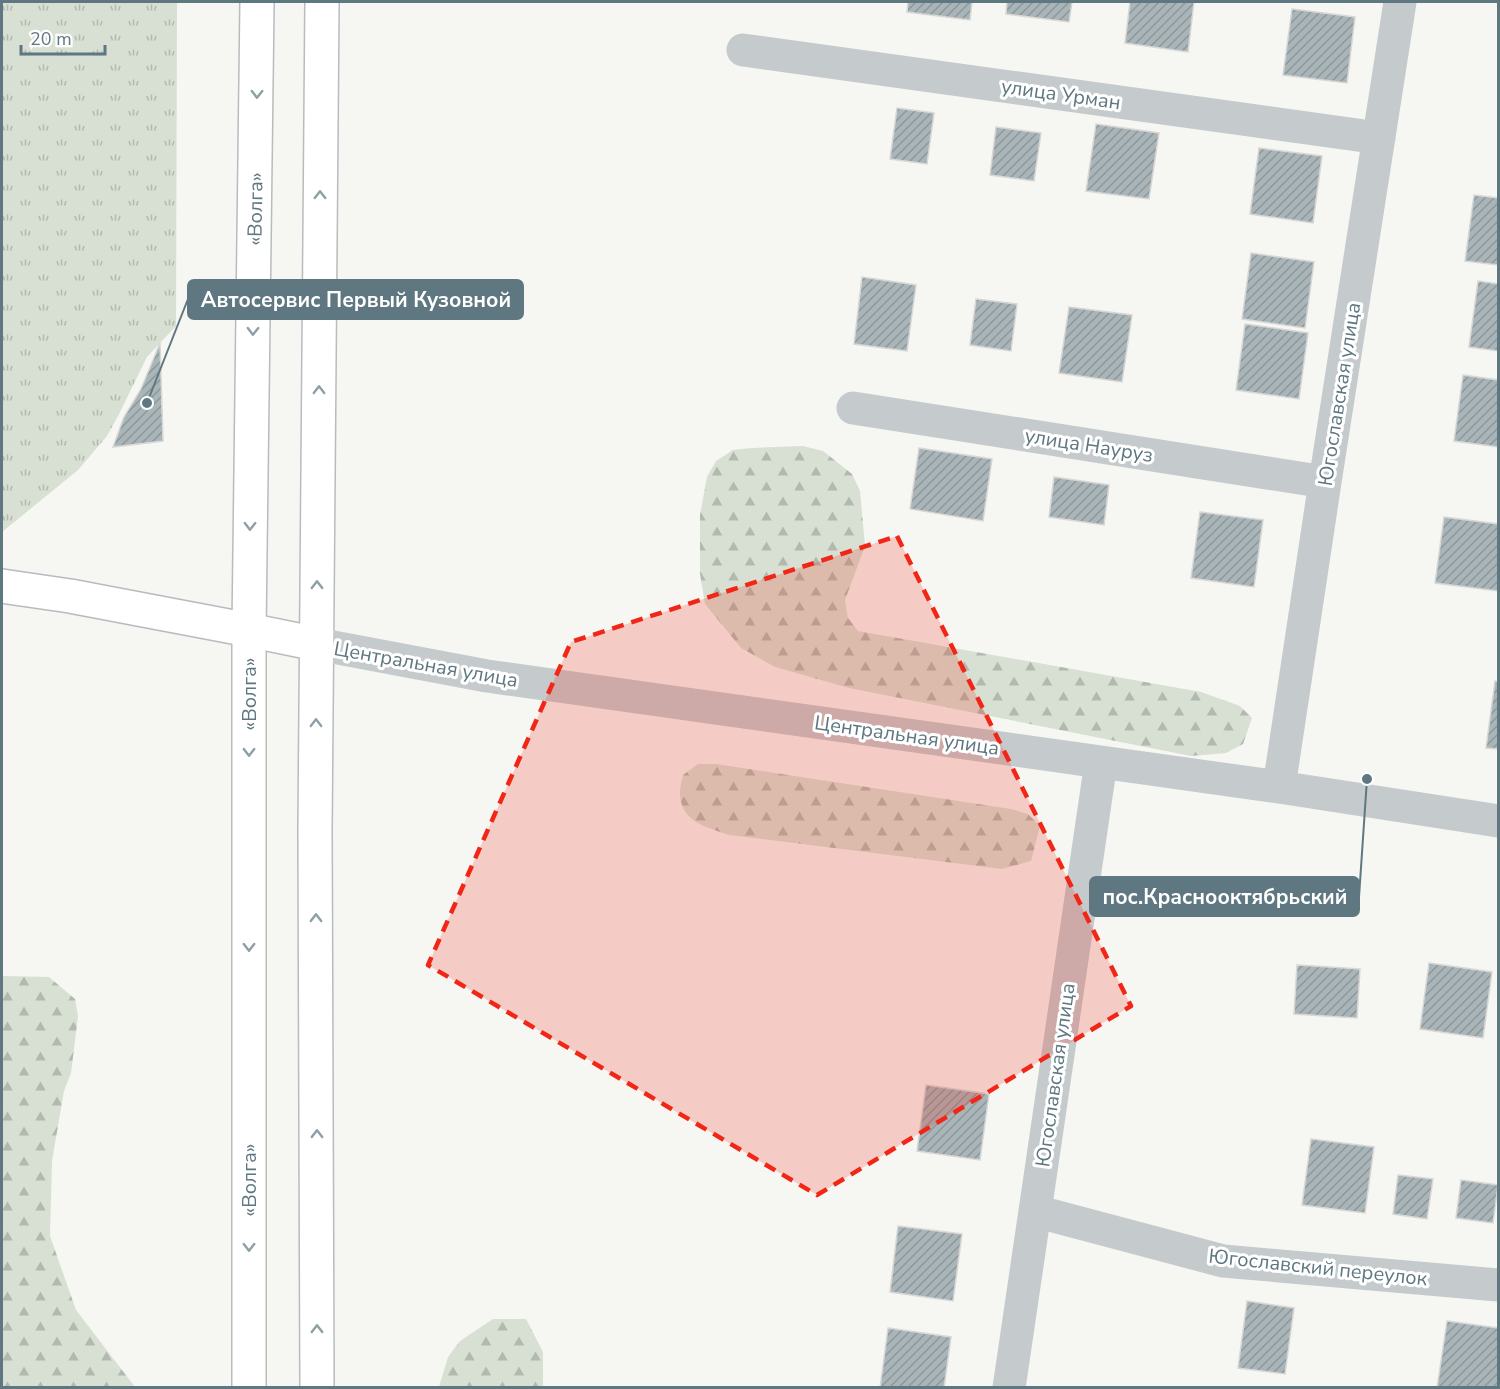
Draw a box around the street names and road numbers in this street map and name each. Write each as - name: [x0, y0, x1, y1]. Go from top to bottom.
- street label: улица Урман: [999, 73, 1122, 116]
- street label: «Волга»: [241, 172, 270, 246]
- street label: Югославская улица: [1312, 300, 1367, 488]
- street label: улица Науруз: [1023, 422, 1155, 469]
- street label: Центральная улица: [332, 635, 520, 694]
- street label: «Волга»: [236, 657, 263, 731]
- street label: Центральная улица: [813, 709, 1001, 762]
- street label: Югославская улица: [1029, 981, 1082, 1169]
- street label: «Волга»: [236, 1143, 263, 1217]
- street label: Югославский переулок: [1207, 1243, 1429, 1292]

